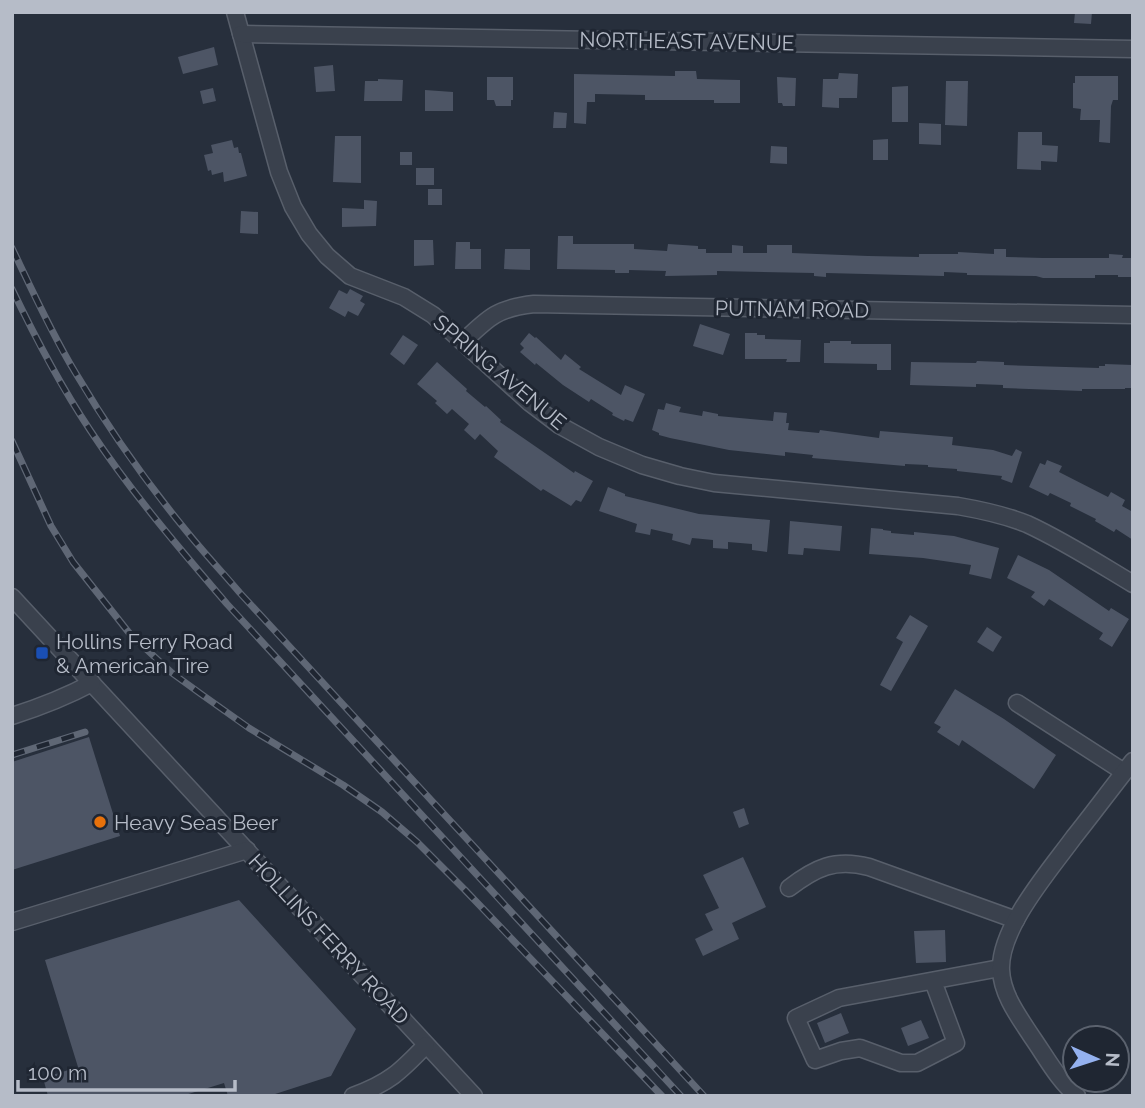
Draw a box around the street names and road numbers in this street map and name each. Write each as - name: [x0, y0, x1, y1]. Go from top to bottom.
- street label: NORTHEAST AVENUE: [579, 27, 795, 55]
- street label: PUTNAM ROAD: [715, 295, 869, 323]
- street label: SPRING AVENUE: [429, 309, 571, 435]
- street label: HOLLINS FERRY ROAD: [244, 849, 414, 1029]

